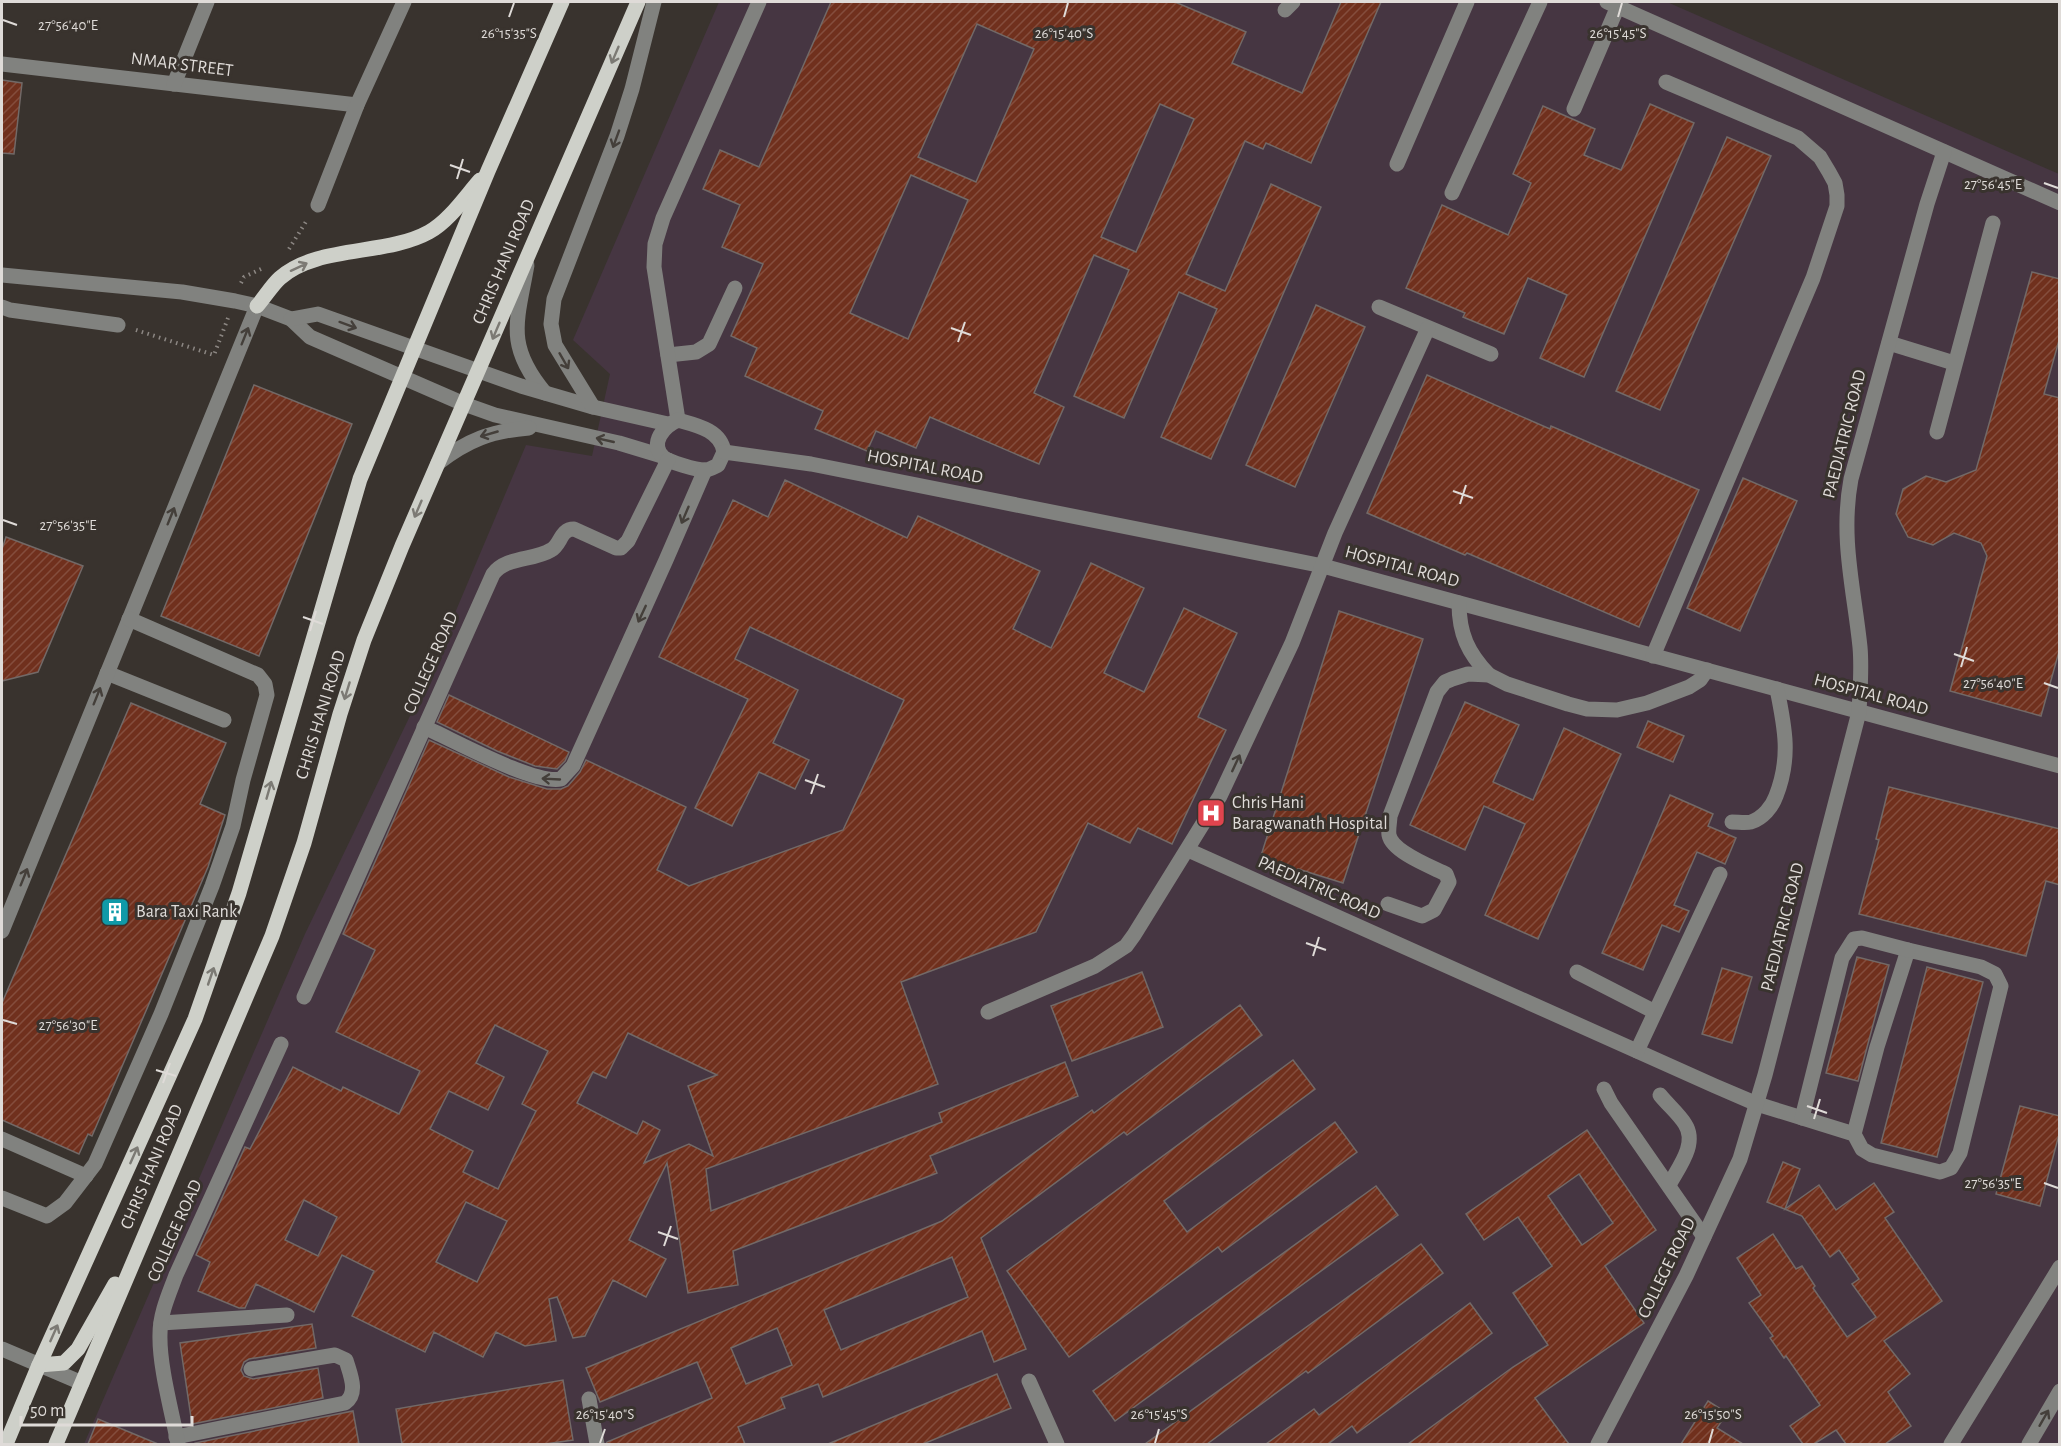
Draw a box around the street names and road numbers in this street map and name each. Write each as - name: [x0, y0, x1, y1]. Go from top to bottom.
- street label: NMAR STREET: [130, 50, 234, 80]
- street label: CHRIS HANI ROAD: [470, 197, 538, 327]
- street label: PAEDIATRIC ROAD: [1820, 368, 1870, 500]
- street label: HOSPITAL ROAD: [866, 447, 984, 487]
- street label: HOSPITAL ROAD: [1343, 543, 1461, 591]
- street label: COLLEGE ROAD: [400, 609, 462, 717]
- street label: CHRIS HANI ROAD: [293, 648, 349, 782]
- street label: HOSPITAL ROAD: [1812, 671, 1930, 719]
- street label: PAEDIATRIC ROAD: [1255, 853, 1383, 923]
- street label: PAEDIATRIC ROAD: [1758, 861, 1808, 993]
- street label: CHRIS HANI ROAD: [118, 1102, 186, 1232]
- street label: COLLEGE ROAD: [144, 1177, 206, 1285]
- street label: COLLEGE ROAD: [1635, 1215, 1699, 1321]

